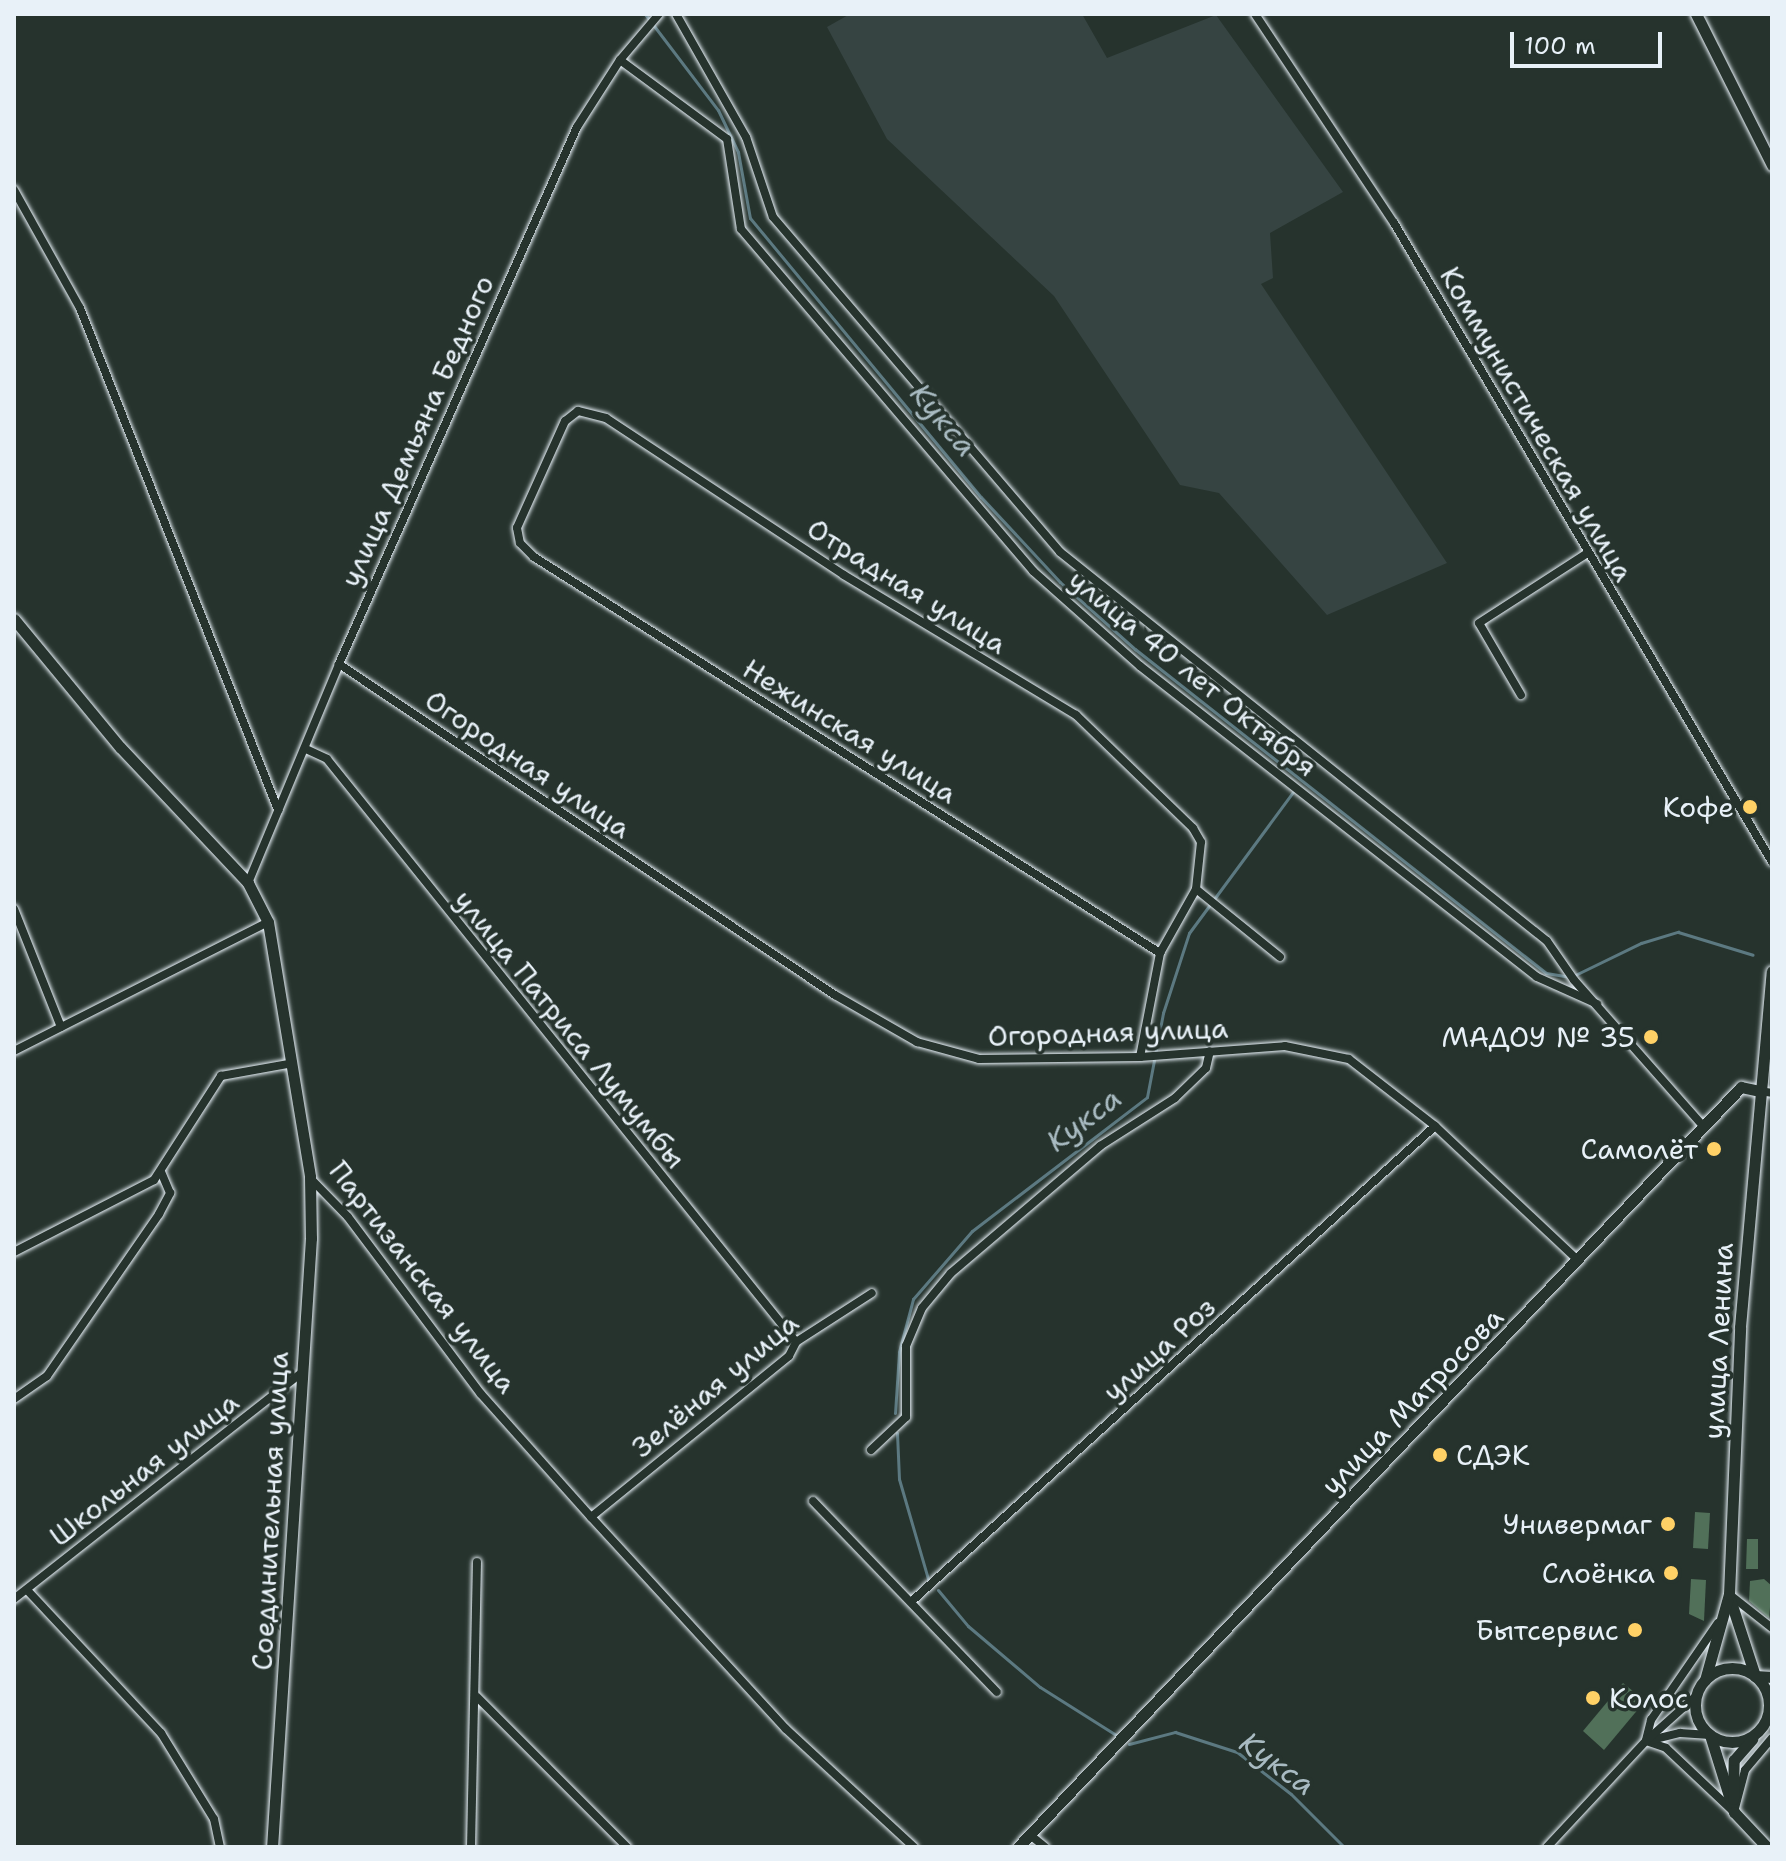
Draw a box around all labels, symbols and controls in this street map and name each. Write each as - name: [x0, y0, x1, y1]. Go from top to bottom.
- scale bar: [1514, 16, 1666, 66]
- text: 100 m: [1524, 30, 1596, 62]
- street label: Коммунистическая улица: [1433, 261, 1641, 587]
- street label: улица Демьяна Бедного: [333, 270, 501, 592]
- water label: Кукса: [902, 376, 984, 464]
- street label: Отрадная улица: [801, 511, 1013, 661]
- street label: улица 40 лет Октября: [1062, 563, 1324, 783]
- street label: Нежинская улица: [737, 652, 963, 810]
- street label: Огородная улица: [419, 683, 637, 845]
- place label: Кофе: [1663, 790, 1734, 824]
- marker: Кофе: [1741, 798, 1759, 816]
- street label: улица Патриса Лумумбы: [447, 883, 693, 1175]
- street label: Огородная улица: [987, 1011, 1229, 1053]
- place label: МАДОУ № 35: [1441, 1020, 1635, 1054]
- marker: МАДОУ № 35: [1642, 1028, 1660, 1046]
- water label: Кукса: [1039, 1080, 1129, 1160]
- place label: Самолёт: [1581, 1132, 1698, 1166]
- marker: Самолёт: [1705, 1140, 1723, 1158]
- street label: Партизанская улица: [322, 1154, 524, 1400]
- street label: улица Ленина: [1696, 1242, 1740, 1440]
- street label: улица Роз: [1096, 1290, 1222, 1408]
- street label: улица Матросова: [1314, 1300, 1510, 1502]
- street label: Зелёная улица: [625, 1306, 805, 1464]
- street label: Соединительная улица: [245, 1351, 295, 1671]
- street label: Школьная улица: [43, 1385, 245, 1553]
- place label: СДЭК: [1456, 1438, 1530, 1472]
- marker: СДЭК: [1431, 1446, 1449, 1464]
- place label: Универмаг: [1503, 1507, 1652, 1541]
- marker: Универмаг: [1659, 1515, 1677, 1533]
- place label: Слоёнка: [1542, 1556, 1655, 1590]
- marker: Слоёнка: [1662, 1564, 1680, 1582]
- place label: Бытсервис: [1476, 1613, 1619, 1647]
- marker: Бытсервис: [1626, 1621, 1644, 1639]
- place label: Колос: [1609, 1681, 1689, 1715]
- marker: Колос: [1584, 1689, 1602, 1707]
- water label: Кукса: [1232, 1725, 1322, 1803]

